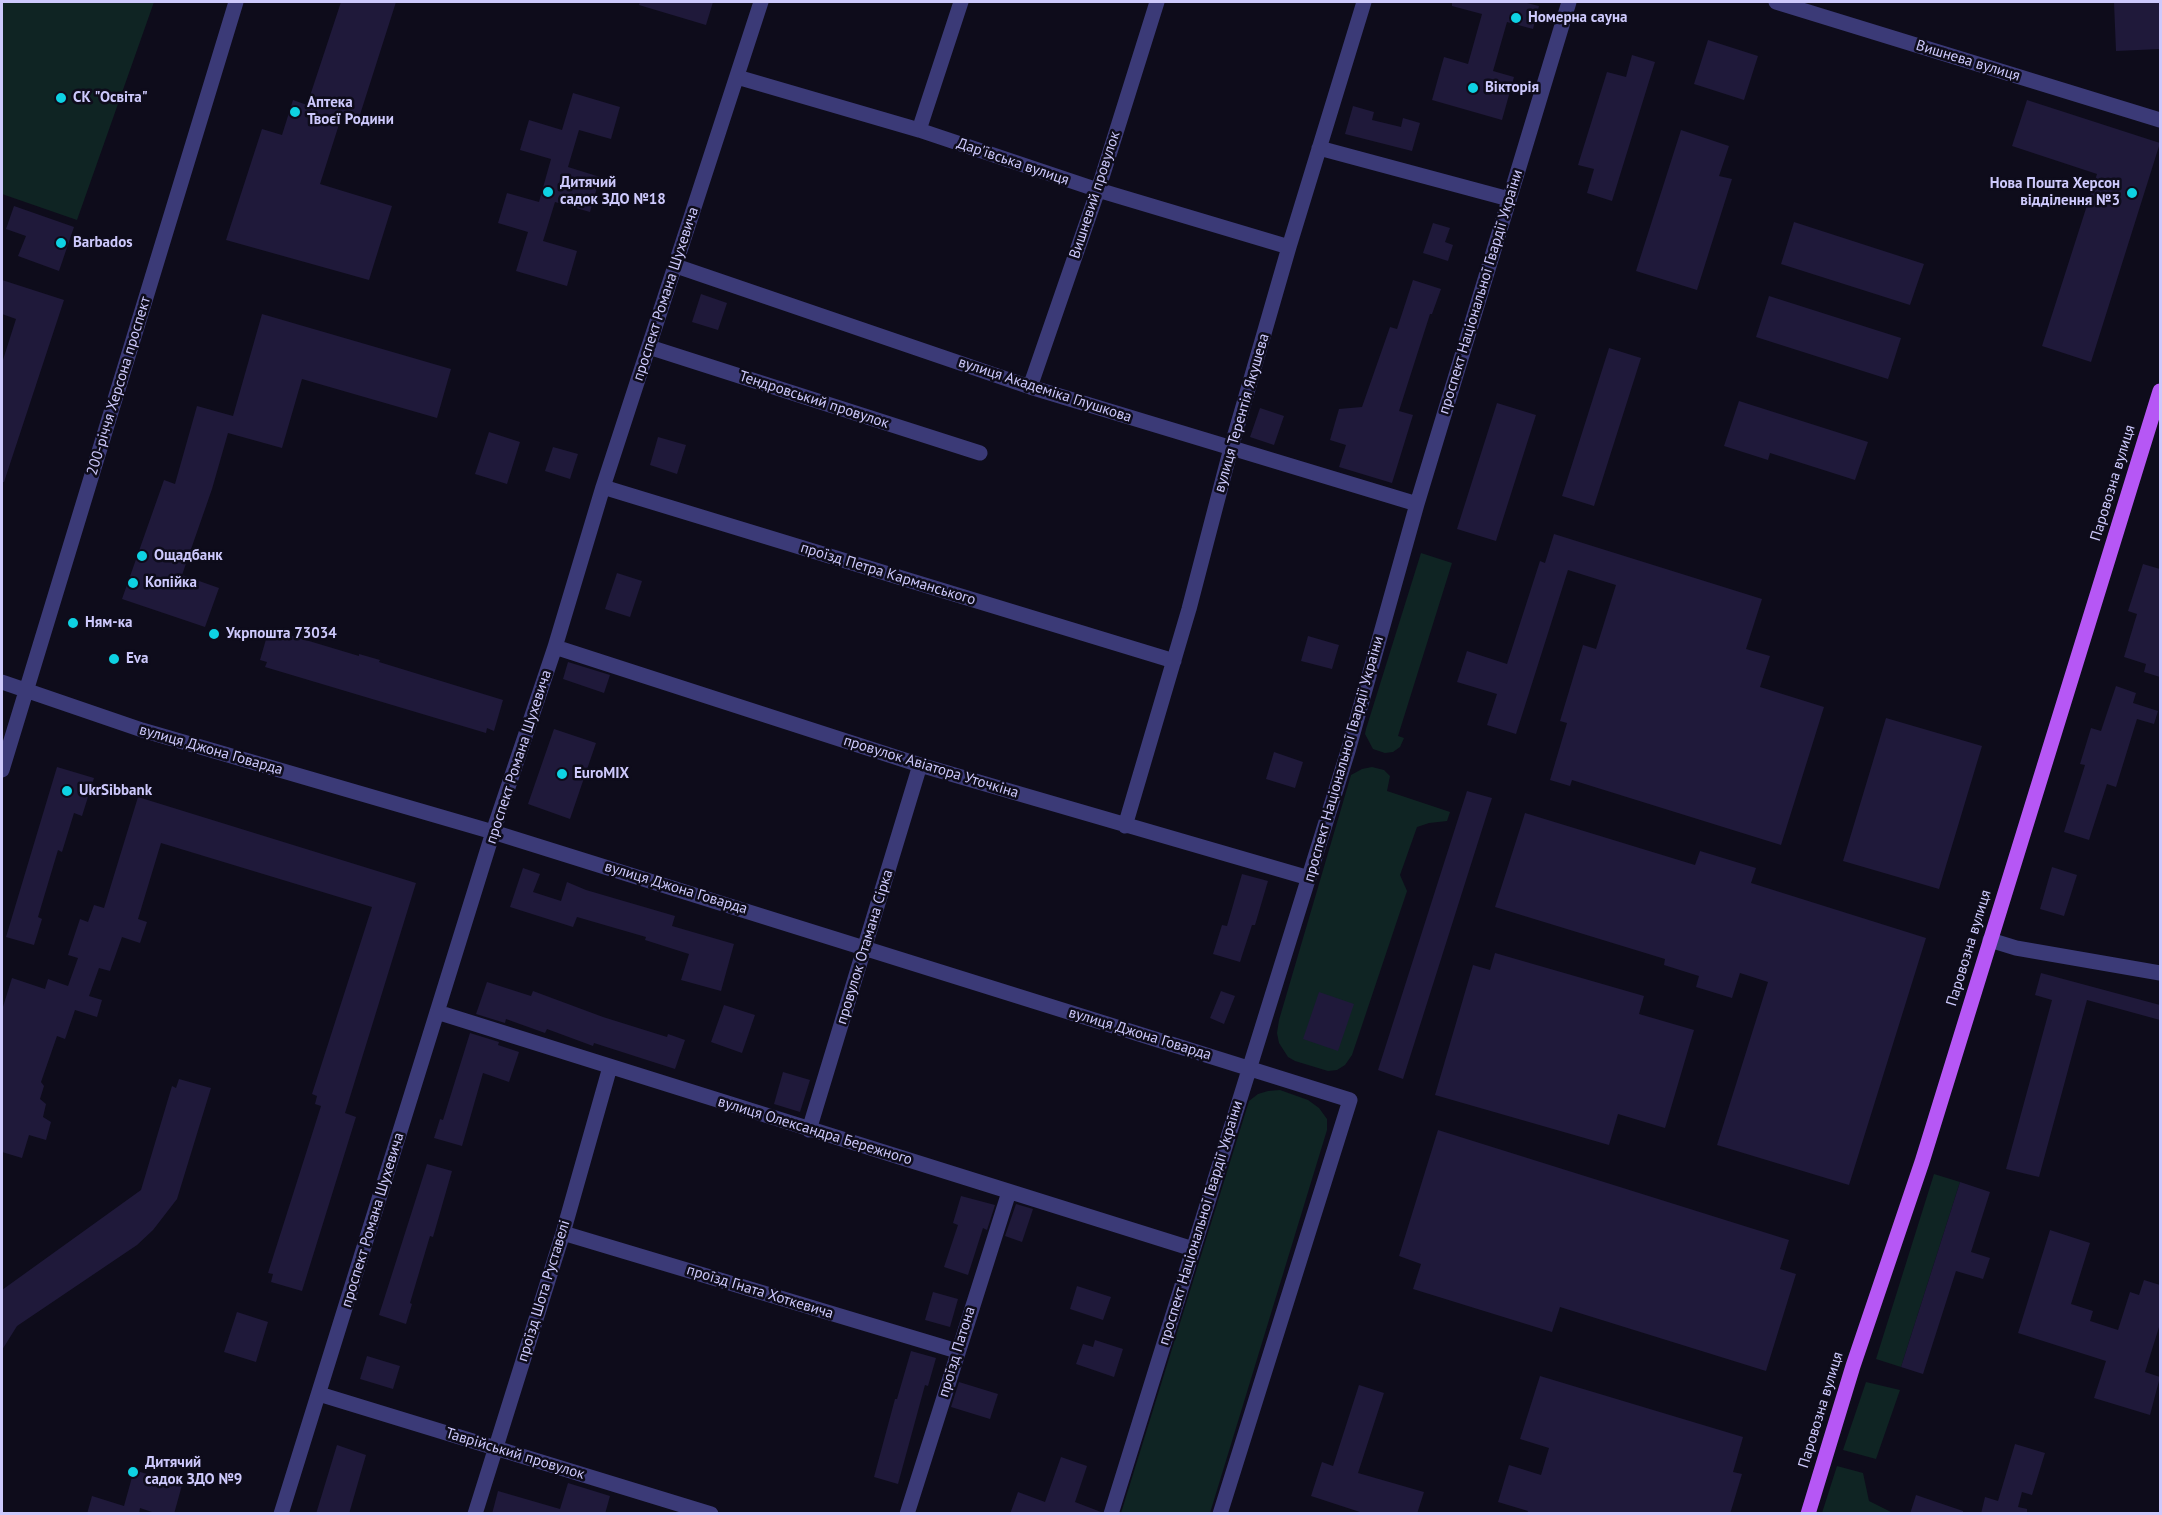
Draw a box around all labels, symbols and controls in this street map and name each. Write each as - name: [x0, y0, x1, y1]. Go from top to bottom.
- place label: Номерна сауна: [1528, 9, 1627, 27]
- marker: Номерна сауна: [1509, 11, 1523, 25]
- street label: Вишнева вулиця: [1914, 37, 2022, 85]
- place label: Вікторія: [1485, 79, 1539, 97]
- marker: Вікторія: [1466, 81, 1480, 95]
- place label: СК "Освіта": [73, 89, 148, 107]
- marker: СК "Освіта": [54, 91, 68, 105]
- place label: Аптека Твоєї Родини: [307, 94, 394, 129]
- marker: Аптека Твоєї Родини: [288, 105, 302, 119]
- street label: Вишневий провулок: [1066, 129, 1124, 261]
- street label: Дар'ївська вулиця: [955, 134, 1071, 190]
- street label: проспект Національної Гвардії України: [1435, 168, 1527, 416]
- place label: Дитячий садок ЗДО №18: [560, 174, 666, 209]
- place label: Нова Пошта Херсон відділення №3: [1990, 175, 2120, 210]
- marker: Дитячий садок ЗДО №18: [541, 185, 555, 199]
- marker: Нова Пошта Херсон відділення №3: [2125, 186, 2139, 200]
- street label: проспект Романа Шухевича: [629, 205, 703, 383]
- place label: Barbados: [73, 234, 133, 252]
- marker: Barbados: [54, 236, 68, 250]
- street label: 200-річчя Херсона проспект: [83, 294, 155, 478]
- street label: вулиця Терентія Якушева: [1211, 331, 1273, 495]
- street label: вулиця Академіка Глушкова: [956, 353, 1134, 427]
- street label: Тендровський провулок: [737, 367, 891, 433]
- street label: Паровозна вулиця: [2087, 423, 2139, 543]
- street label: проїзд Петра Карманського: [798, 539, 978, 609]
- place label: Ощадбанк: [154, 547, 223, 565]
- marker: Ощадбанк: [135, 549, 149, 563]
- place label: Копійка: [145, 574, 197, 592]
- marker: Копійка: [126, 576, 140, 590]
- place label: Ням-ка: [85, 614, 132, 632]
- marker: Ням-ка: [66, 616, 80, 630]
- place label: Укрпошта 73034: [226, 625, 337, 643]
- marker: Укрпошта 73034: [207, 627, 221, 641]
- street label: проспект Національної Гвардії України: [1300, 634, 1388, 884]
- place label: Eva: [126, 650, 148, 668]
- marker: Eva: [107, 652, 121, 666]
- street label: проспект Романа Шухевича: [482, 668, 556, 846]
- street label: вулиця Джона Говарда: [137, 721, 285, 779]
- street label: провулок Авіатора Уточкіна: [841, 732, 1021, 802]
- place label: EuroMIX: [574, 765, 629, 783]
- marker: EuroMIX: [555, 767, 569, 781]
- place label: UkrSibbank: [79, 782, 152, 800]
- marker: UkrSibbank: [60, 784, 74, 798]
- street label: вулиця Джона Говарда: [602, 858, 750, 918]
- street label: провулок Отамана Сірка: [833, 867, 897, 1027]
- street label: Паровозна вулиця: [1943, 888, 1995, 1008]
- street label: вулиця Джона Говарда: [1066, 1004, 1214, 1064]
- street label: вулиця Олександра Бережного: [716, 1093, 914, 1169]
- street label: проспект Національної Гвардії України: [1155, 1099, 1247, 1347]
- street label: проспект Романа Шухевича: [338, 1130, 408, 1310]
- street label: проїзд Шота Руставелі: [514, 1218, 574, 1364]
- street label: проїзд Гната Хоткевича: [684, 1261, 836, 1323]
- street label: проїзд Патона: [935, 1305, 979, 1399]
- street label: Паровозна вулиця: [1795, 1350, 1847, 1470]
- street label: Таврійський провулок: [443, 1424, 587, 1484]
- place label: Дитячий садок ЗДО №9: [145, 1454, 242, 1489]
- marker: Дитячий садок ЗДО №9: [126, 1465, 140, 1479]

